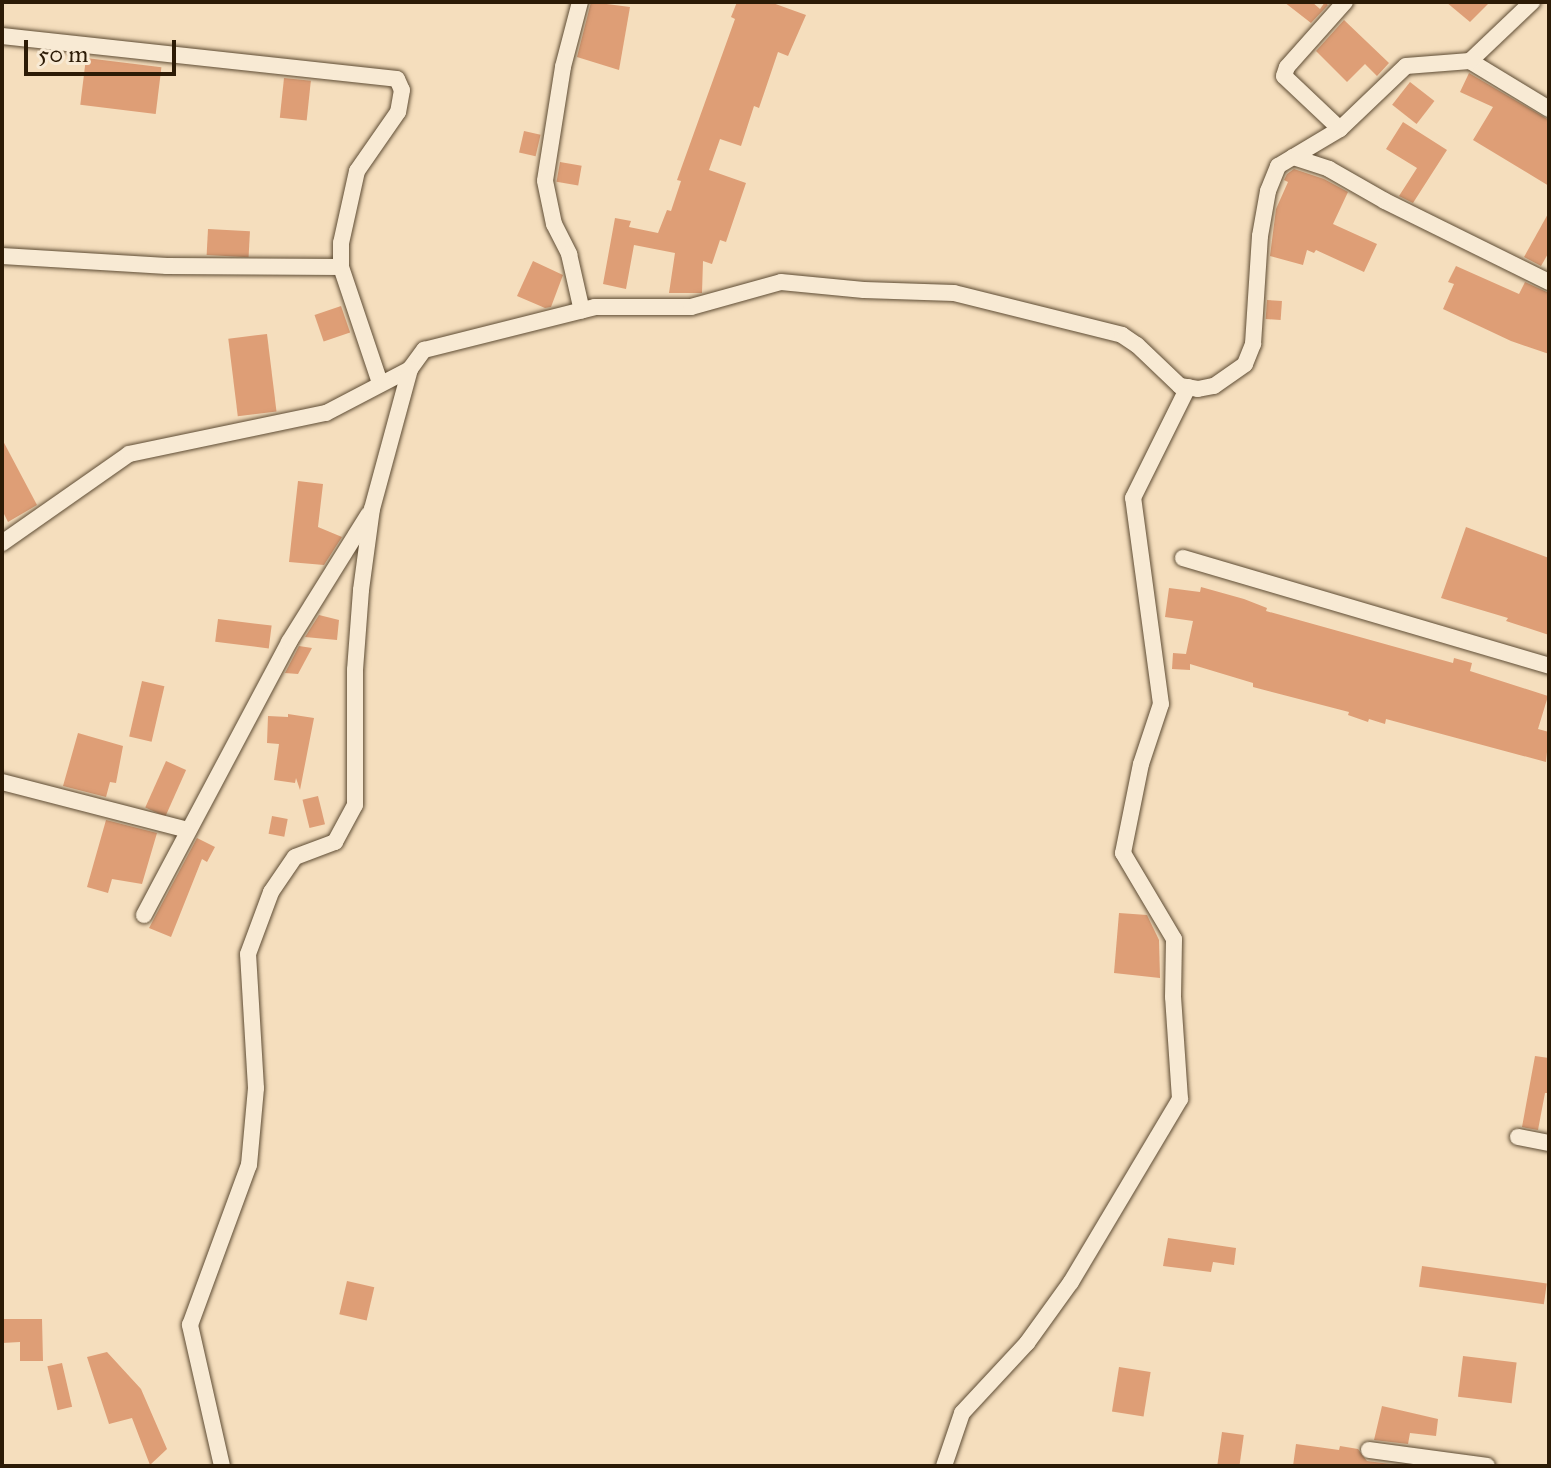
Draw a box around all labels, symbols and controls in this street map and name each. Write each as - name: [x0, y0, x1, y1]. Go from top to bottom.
- scale bar: [28, 24, 180, 74]
- text: 50 m: [38, 39, 88, 69]

